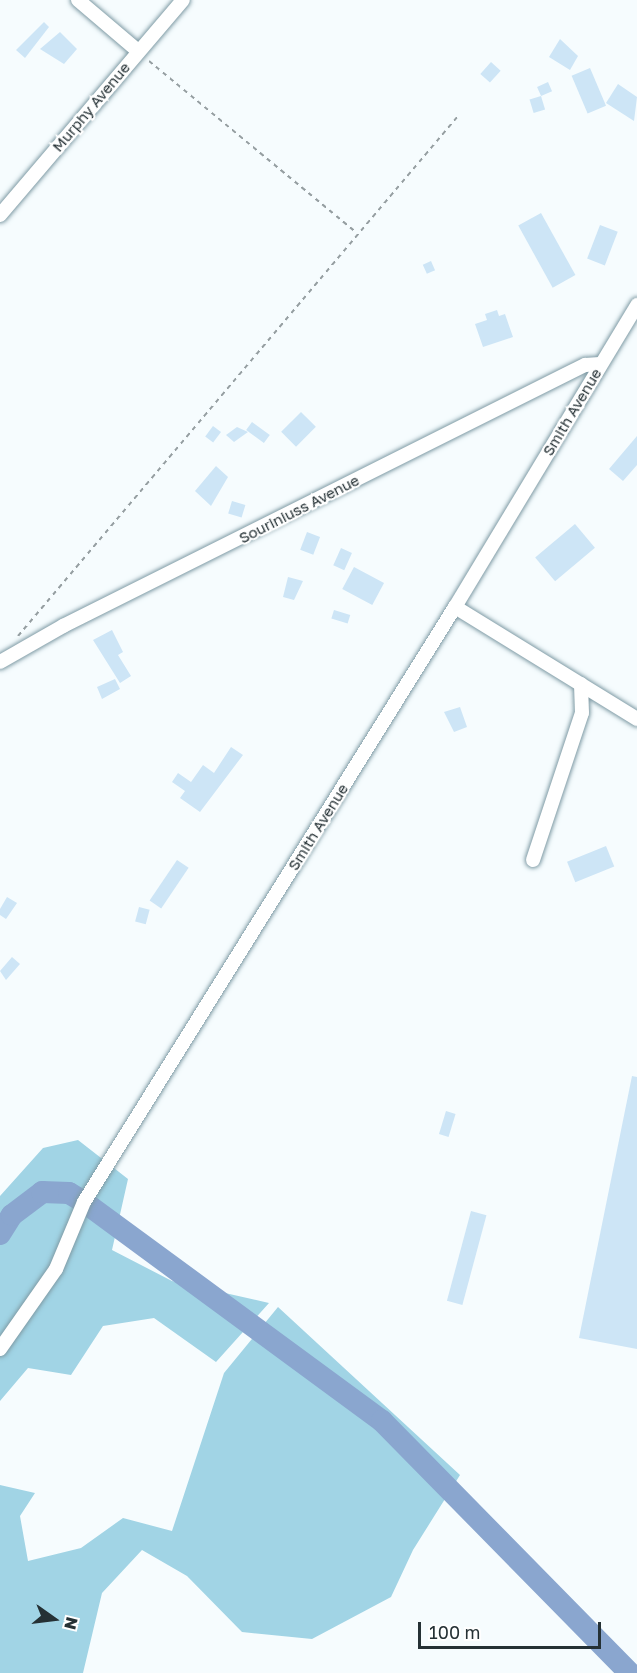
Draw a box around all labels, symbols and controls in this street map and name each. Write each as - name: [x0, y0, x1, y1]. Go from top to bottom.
- street label: Murphy Avenue: [48, 59, 134, 155]
- street label: Smith Avenue: [539, 365, 605, 459]
- street label: Souriniuss Avenue: [236, 471, 362, 547]
- street label: Smith Avenue: [284, 780, 352, 874]
- north arrow: [24, 1589, 84, 1649]
- scale bar: [421, 1610, 604, 1648]
- text: N: [60, 1615, 83, 1632]
- text: 100 m: [429, 1621, 480, 1643]

